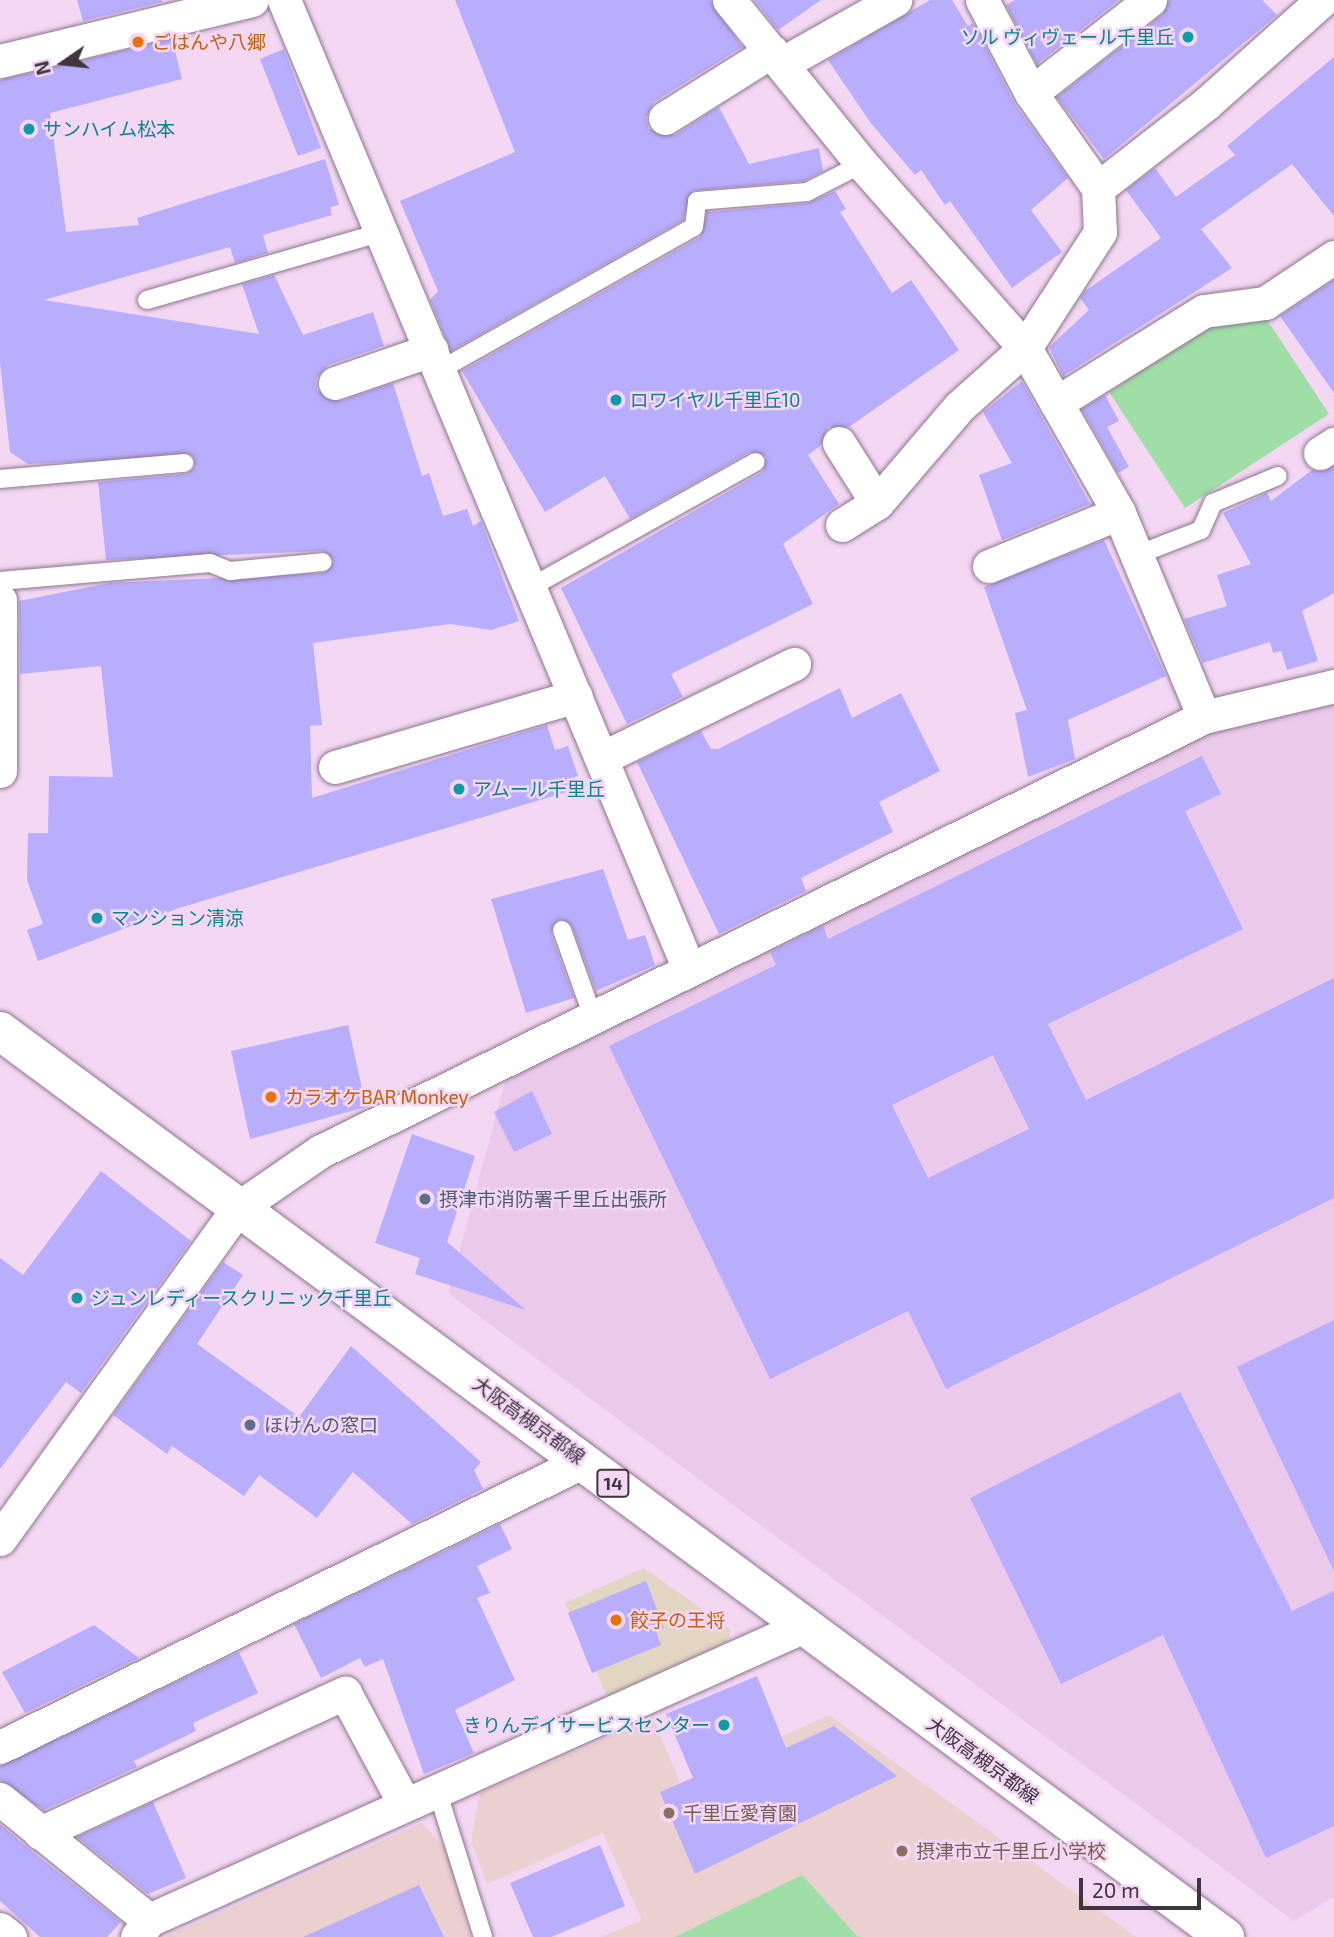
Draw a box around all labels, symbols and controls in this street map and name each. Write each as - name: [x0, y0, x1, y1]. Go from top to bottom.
- place label: ソル ヴィヴェール千里丘: [961, 26, 1174, 48]
- north arrow: [28, 28, 98, 98]
- marker: ソル ヴィヴェール千里丘: [1180, 29, 1196, 45]
- place label: ごはんや八郷: [152, 31, 266, 53]
- marker: ごはんや八郷: [130, 34, 146, 50]
- text: N: [29, 59, 55, 78]
- place label: サンハイム松本: [43, 118, 176, 140]
- marker: サンハイム松本: [21, 121, 37, 137]
- place label: ロワイヤル千里丘10: [630, 389, 801, 411]
- marker: ロワイヤル千里丘10: [608, 392, 624, 408]
- place label: アムール千里丘: [473, 778, 606, 800]
- marker: アムール千里丘: [451, 781, 467, 797]
- place label: マンション清涼: [111, 907, 244, 929]
- marker: マンション清涼: [89, 910, 105, 926]
- place label: カラオケBAR Monkey: [285, 1086, 469, 1108]
- marker: カラオケBAR Monkey: [263, 1089, 279, 1105]
- place label: 摂津市消防署千里丘出張所: [439, 1188, 667, 1210]
- marker: 摂津市消防署千里丘出張所: [417, 1191, 433, 1207]
- place label: ジュンレディースクリニック千里丘: [91, 1287, 395, 1309]
- marker: ジュンレディースクリニック千里丘: [69, 1290, 85, 1306]
- street label: 大阪高槻京都線: [468, 1372, 590, 1468]
- place label: ほけんの窓口: [264, 1414, 378, 1436]
- marker: ほけんの窓口: [242, 1417, 258, 1433]
- road number: 14: [596, 1468, 630, 1498]
- place label: 餃子の王将: [630, 1609, 725, 1631]
- marker: 餃子の王将: [608, 1612, 624, 1628]
- street label: 大阪高槻京都線: [922, 1712, 1044, 1808]
- place label: きりんデイサービスセンター: [463, 1714, 710, 1736]
- marker: きりんデイサービスセンター: [716, 1717, 732, 1733]
- place label: 千里丘愛育園: [683, 1802, 797, 1824]
- marker: 千里丘愛育園: [661, 1805, 677, 1821]
- place label: 摂津市立千里丘小学校: [916, 1840, 1106, 1862]
- marker: 摂津市立千里丘小学校: [894, 1843, 910, 1859]
- scale bar: [1082, 1864, 1204, 1908]
- text: 20 m: [1092, 1877, 1140, 1902]

